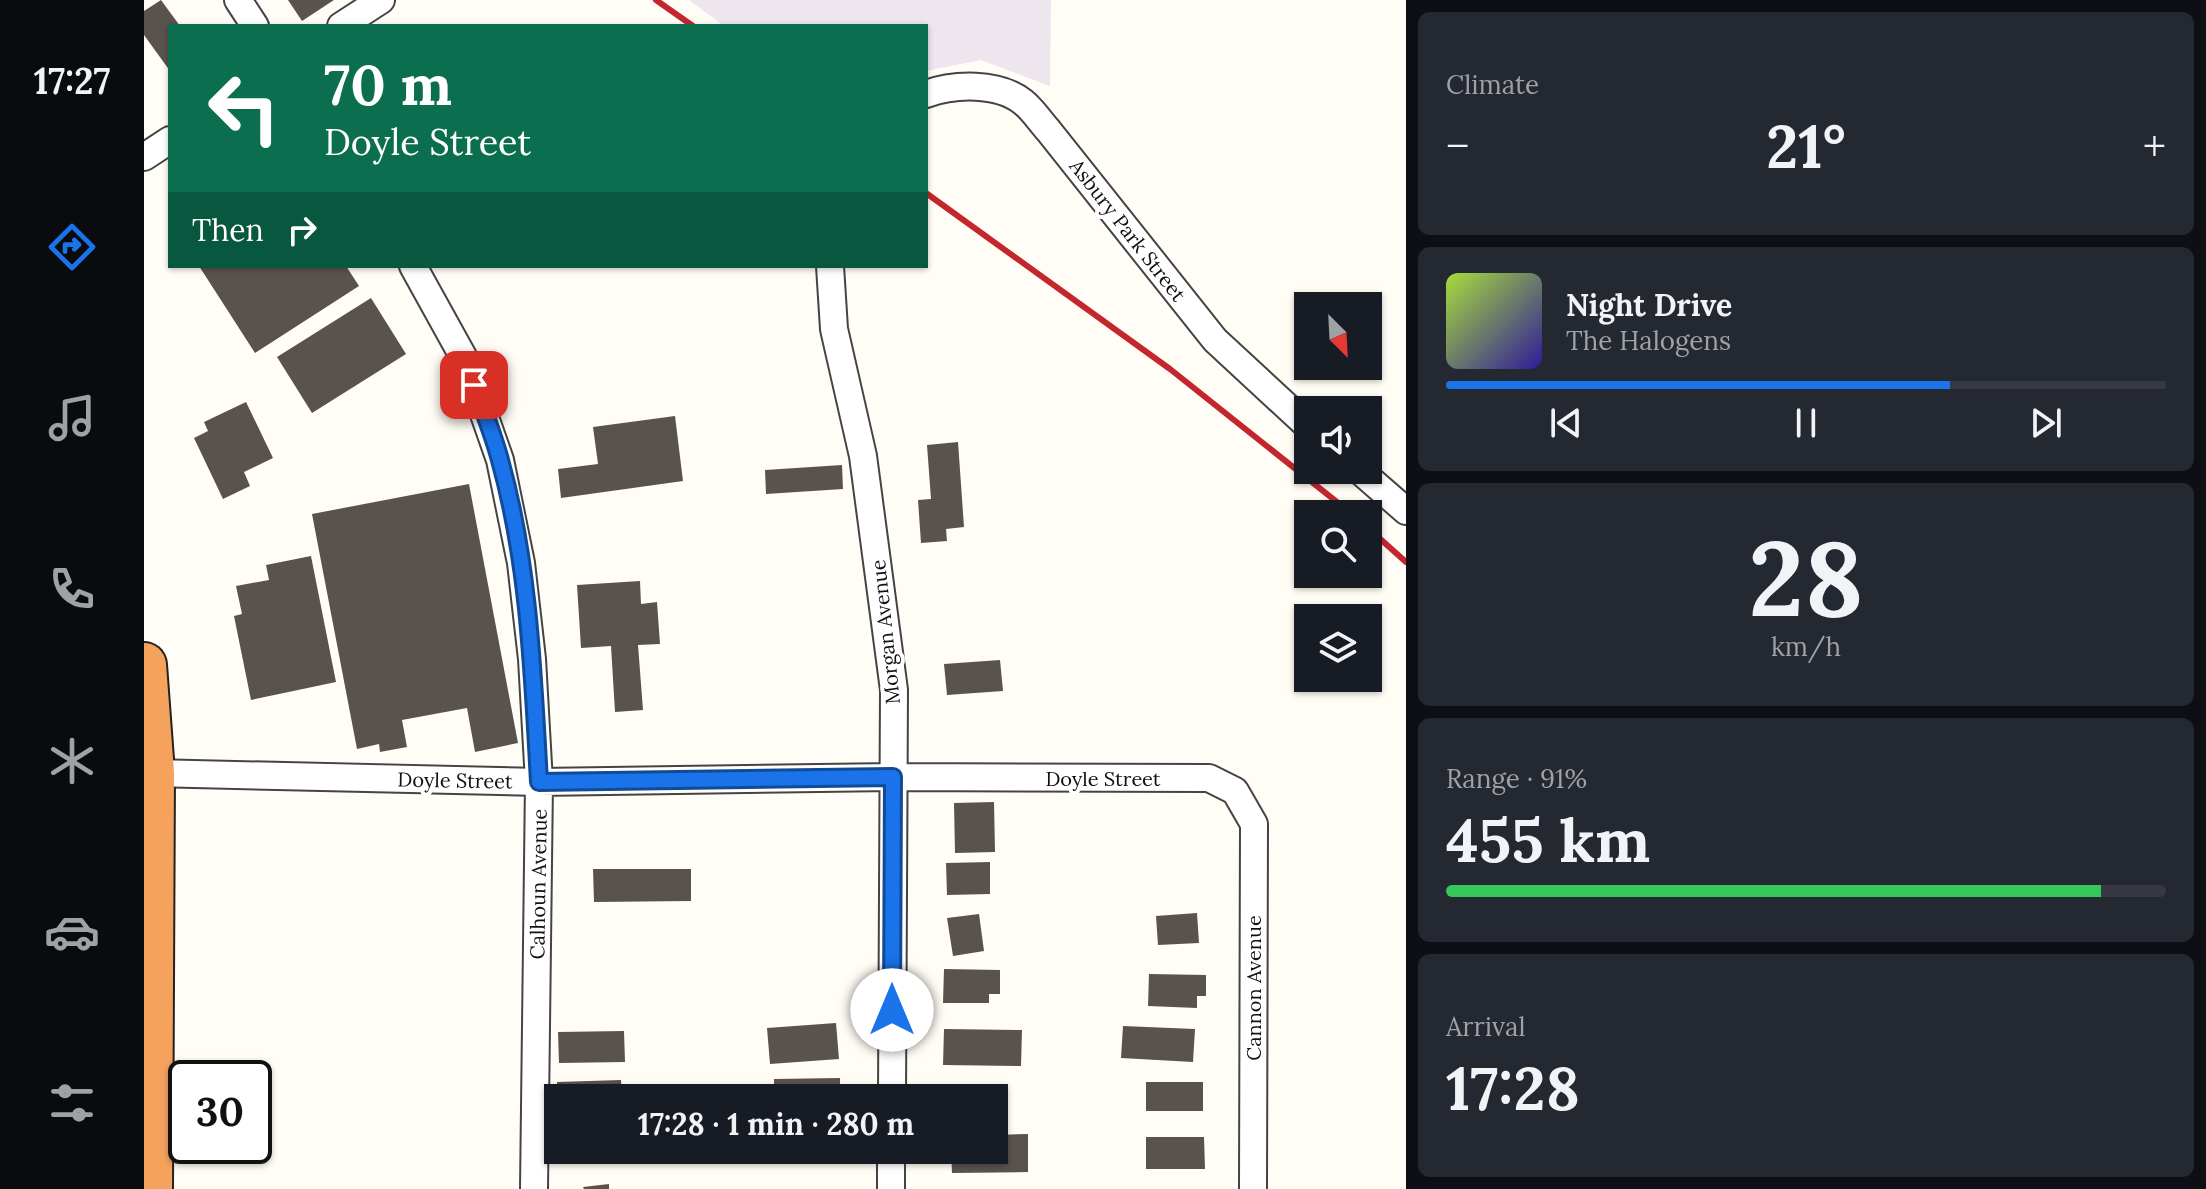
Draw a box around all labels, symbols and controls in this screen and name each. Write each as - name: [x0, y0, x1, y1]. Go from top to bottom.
- text: 70 m: [324, 49, 452, 120]
- icon: left: [192, 56, 296, 160]
- text: 17:27: [34, 58, 110, 104]
- text: Climate: [1446, 68, 1539, 101]
- text: 21°: [1766, 108, 1846, 184]
- text: −: [1446, 118, 1469, 174]
- text: +: [2143, 118, 2166, 174]
- text: Doyle Street: [324, 119, 531, 165]
- street label: Asbury Park Street: [1064, 153, 1191, 306]
- icon: right: [280, 208, 324, 252]
- text: Then: [192, 211, 264, 249]
- icon: directions: [44, 219, 100, 275]
- text: Night Drive: [1566, 286, 1732, 324]
- north arrow: [1294, 292, 1382, 380]
- map controls: [1294, 292, 1382, 692]
- text: The Halogens: [1566, 324, 1731, 357]
- pin: [440, 351, 508, 419]
- icon: arrive: [452, 363, 496, 407]
- icon: music: [44, 390, 100, 446]
- button: sound: [1294, 396, 1382, 484]
- icon: previous: [1544, 401, 1588, 445]
- icon: pause: [1784, 401, 1828, 445]
- icon: next: [2024, 401, 2068, 445]
- button: search: [1294, 500, 1382, 588]
- text: 28: [1749, 511, 1863, 644]
- street label: Morgan Avenue: [865, 558, 905, 705]
- icon: phone: [44, 561, 100, 617]
- button: layers: [1294, 604, 1382, 692]
- text: km/h: [1771, 630, 1841, 663]
- icon: climate: [44, 733, 100, 789]
- text: Range · 91%: [1446, 762, 1587, 795]
- street label: Doyle Street: [397, 766, 513, 794]
- street label: Doyle Street: [1045, 766, 1161, 791]
- text: 455 km: [1446, 802, 1650, 878]
- street label: Calhoun Avenue: [524, 808, 552, 960]
- icon: car: [44, 904, 100, 960]
- street label: Cannon Avenue: [1241, 915, 1266, 1061]
- position arrow: [850, 968, 934, 1052]
- text: Arrival: [1446, 1010, 1525, 1043]
- text: 17:28: [1446, 1050, 1580, 1126]
- speed limit sign: 30: [168, 1060, 272, 1164]
- icon: filters: [44, 1075, 100, 1131]
- text: 17:28 · 1 min · 280 m: [638, 1105, 914, 1143]

